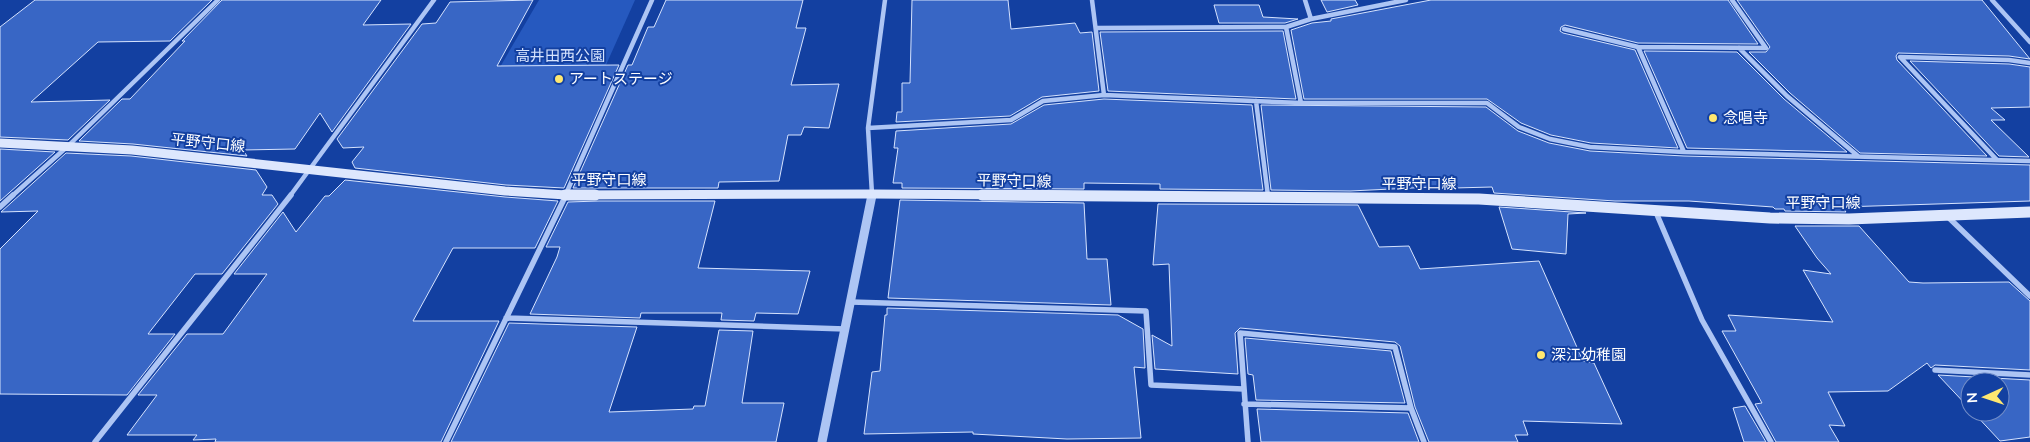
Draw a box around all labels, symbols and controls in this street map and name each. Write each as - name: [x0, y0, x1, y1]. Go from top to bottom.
- park label: 高井田西公園: [515, 46, 605, 65]
- place label: アートステージ: [569, 69, 673, 88]
- marker: アートステージ: [553, 73, 565, 85]
- place label: 念唱寺: [1723, 108, 1768, 127]
- marker: 念唱寺: [1707, 112, 1719, 124]
- street label: 平野守口線: [170, 129, 246, 156]
- street label: 平野守口線: [571, 170, 647, 189]
- street label: 平野守口線: [976, 170, 1052, 191]
- street label: 平野守口線: [1381, 174, 1457, 193]
- street label: 平野守口線: [1785, 193, 1861, 212]
- place label: 深江幼稚園: [1551, 345, 1626, 364]
- marker: 深江幼稚園: [1535, 349, 1547, 361]
- north arrow: [1960, 372, 2010, 422]
- text: N: [1963, 392, 1981, 403]

